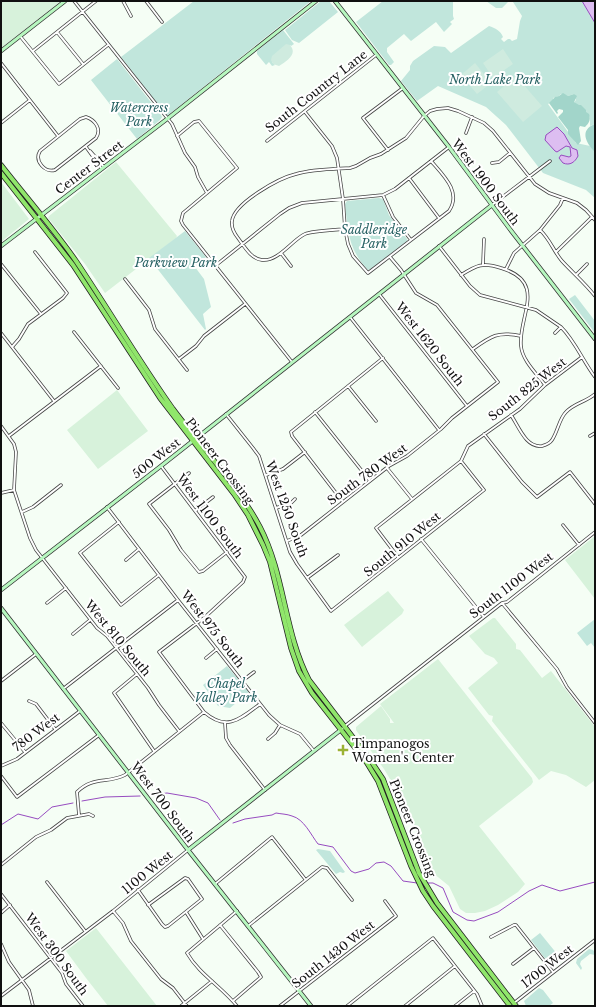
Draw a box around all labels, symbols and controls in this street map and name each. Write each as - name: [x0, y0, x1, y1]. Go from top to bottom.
- street label: South Country Lane: [262, 46, 370, 135]
- park label: North Lake Park: [448, 72, 541, 87]
- park label: Watercress Park: [110, 100, 169, 129]
- street label: West 1900 South: [448, 135, 523, 228]
- street label: Center Street: [52, 136, 126, 197]
- park label: Saddleridge Park: [341, 222, 408, 251]
- park label: Parkview Park: [134, 255, 217, 270]
- street label: West 1620 South: [392, 298, 467, 389]
- street label: South 825 West: [485, 354, 569, 424]
- street label: Pioneer Crossing: [183, 415, 258, 508]
- street label: 500 West: [129, 434, 183, 481]
- street label: South 780 West: [324, 440, 410, 508]
- street label: West 1250 South: [262, 458, 311, 559]
- street label: West 1100 South: [173, 470, 246, 561]
- street label: South 910 West: [361, 508, 444, 580]
- street label: South 1100 West: [466, 548, 556, 621]
- street label: West 975 South: [178, 587, 248, 671]
- street label: West 810 South: [81, 596, 154, 679]
- park label: Chapel Valley Park: [195, 676, 257, 705]
- street label: 780 West: [10, 709, 63, 755]
- place label: Timpanogos Women's Center: [351, 736, 454, 765]
- marker: Timpanogos Women's Center: [337, 744, 349, 756]
- street label: West 700 South: [127, 758, 198, 845]
- street label: Pioneer Crossing: [386, 777, 440, 880]
- street label: 1100 West: [119, 847, 176, 897]
- street label: West 300 South: [22, 909, 92, 998]
- street label: South 1430 West: [289, 917, 378, 991]
- street label: 1700 West: [518, 941, 576, 991]

